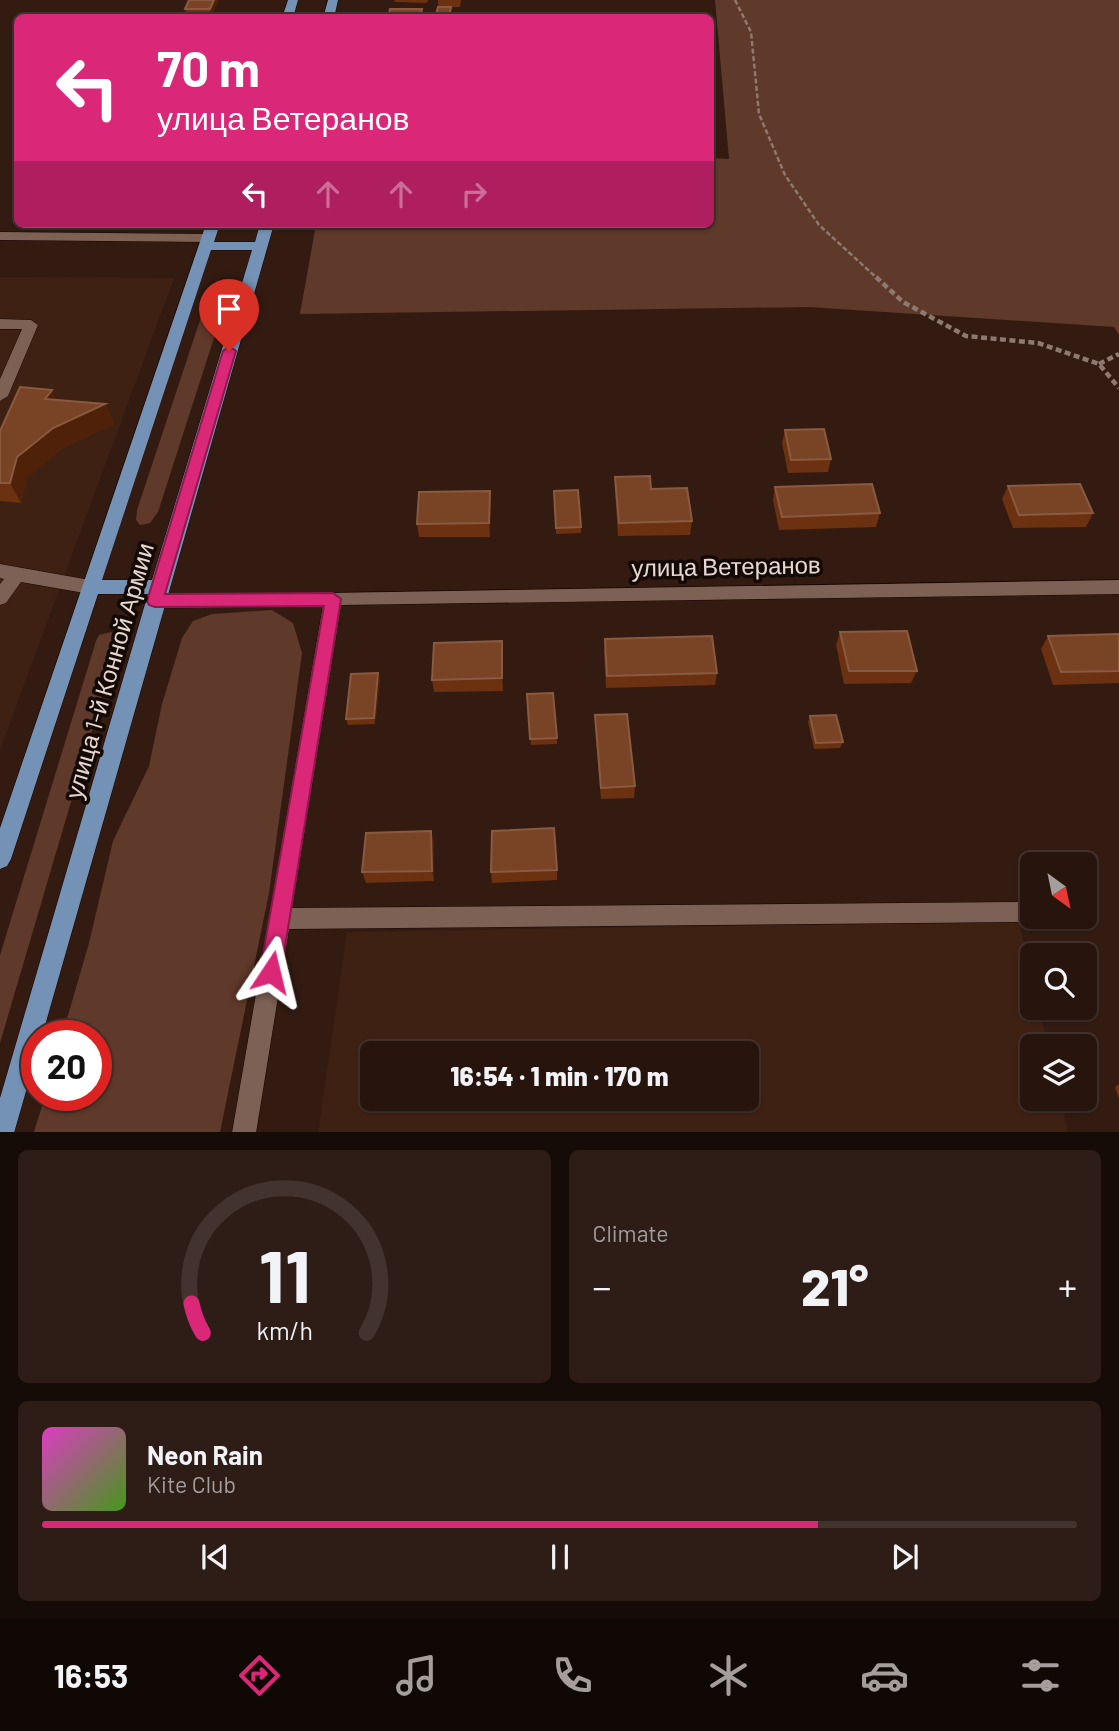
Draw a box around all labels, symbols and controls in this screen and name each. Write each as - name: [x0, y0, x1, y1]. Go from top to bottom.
- text: 70 m: [157, 38, 260, 97]
- icon: left: [42, 42, 133, 133]
- text: улица Ветеранов: [157, 98, 410, 136]
- icon: left: [236, 175, 274, 213]
- icon: ahead: [309, 175, 347, 213]
- icon: ahead: [382, 175, 420, 213]
- icon: right: [455, 175, 493, 213]
- pin: [199, 279, 259, 351]
- icon: arrive: [210, 290, 248, 328]
- street label: улица 1-й Конной Армии: [58, 539, 159, 802]
- street label: улица Ветеранов: [631, 549, 821, 582]
- north arrow: [1020, 852, 1097, 929]
- map controls: [1020, 852, 1097, 1111]
- position arrow: [234, 935, 308, 1009]
- button: search: [1020, 943, 1097, 1020]
- speed limit sign: 20: [21, 1020, 112, 1111]
- button: layers: [1020, 1034, 1097, 1111]
- text: 16:54 · 1 min · 170 m: [450, 1060, 669, 1091]
- text: Climate: [593, 1219, 669, 1247]
- text: 11: [258, 1230, 310, 1318]
- text: 21°: [801, 1254, 868, 1316]
- text: −: [593, 1263, 612, 1309]
- text: +: [1058, 1263, 1077, 1309]
- text: km/h: [256, 1314, 313, 1344]
- text: Neon Rain: [147, 1439, 263, 1470]
- text: Kite Club: [147, 1470, 236, 1498]
- icon: previous: [196, 1538, 234, 1576]
- icon: pause: [541, 1538, 579, 1576]
- icon: next: [886, 1538, 924, 1576]
- icon: directions: [235, 1651, 284, 1700]
- icon: music: [392, 1651, 441, 1700]
- icon: phone: [548, 1651, 597, 1700]
- icon: climate: [704, 1651, 753, 1700]
- icon: car: [860, 1651, 909, 1700]
- icon: filters: [1016, 1651, 1065, 1700]
- text: 16:53: [54, 1656, 128, 1694]

